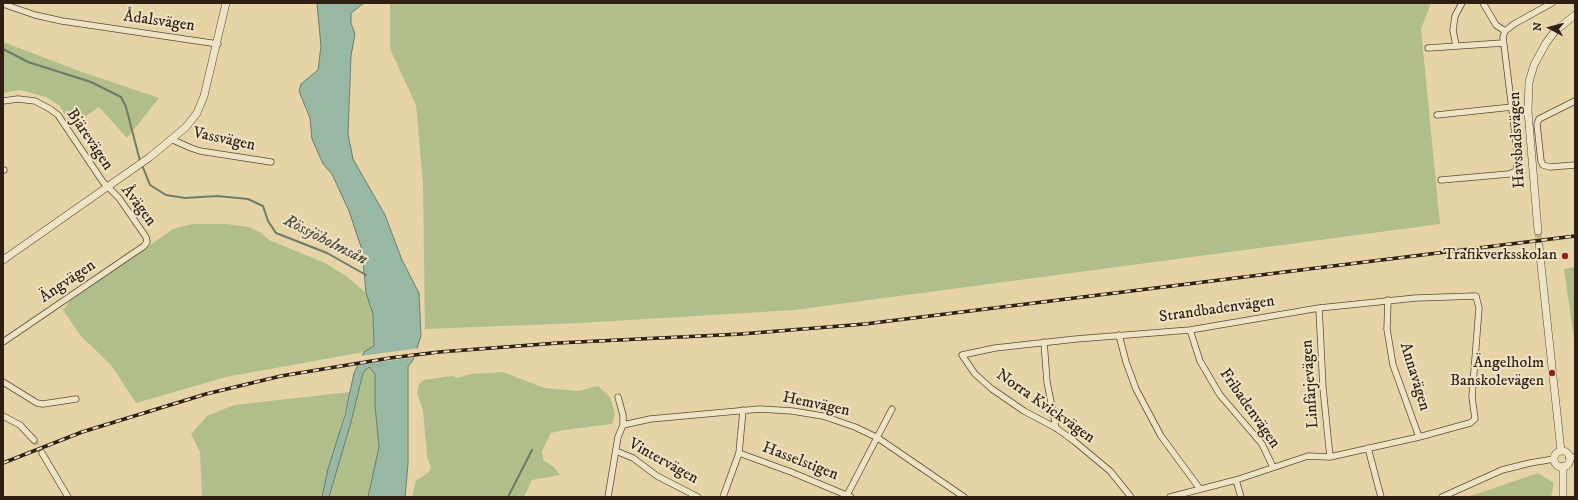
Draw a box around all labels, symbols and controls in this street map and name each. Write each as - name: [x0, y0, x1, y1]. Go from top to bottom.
- street label: Ådalsvägen: [122, 8, 196, 36]
- north arrow: [1530, 8, 1570, 48]
- text: N: [1531, 22, 1545, 32]
- street label: Havsbadsvägen: [1506, 91, 1530, 189]
- street label: Bjärevägen: [61, 106, 117, 174]
- street label: Vassvägen: [191, 124, 257, 156]
- street label: Åvägen: [116, 182, 160, 230]
- water label: Rössjöholmsån: [280, 211, 370, 271]
- place label: Trafikverksskolan: [1443, 246, 1557, 266]
- marker: Trafikverksskolan: [1560, 251, 1570, 261]
- street label: Ängvägen: [36, 256, 100, 308]
- street label: Strandbadenvägen: [1158, 292, 1276, 328]
- street label: Linfärjevägen: [1298, 339, 1324, 429]
- street label: Annavägen: [1395, 341, 1433, 413]
- place label: Ängelholm Banskolevägen: [1450, 354, 1544, 392]
- street label: Fribadenvägen: [1214, 365, 1284, 453]
- street label: Norra Kvickvägen: [992, 366, 1098, 448]
- marker: Ängelholm Banskolevägen: [1547, 368, 1557, 378]
- street label: Hemvägen: [781, 389, 851, 421]
- street label: Vintervägen: [625, 435, 701, 489]
- street label: Hasselstigen: [759, 439, 841, 485]

